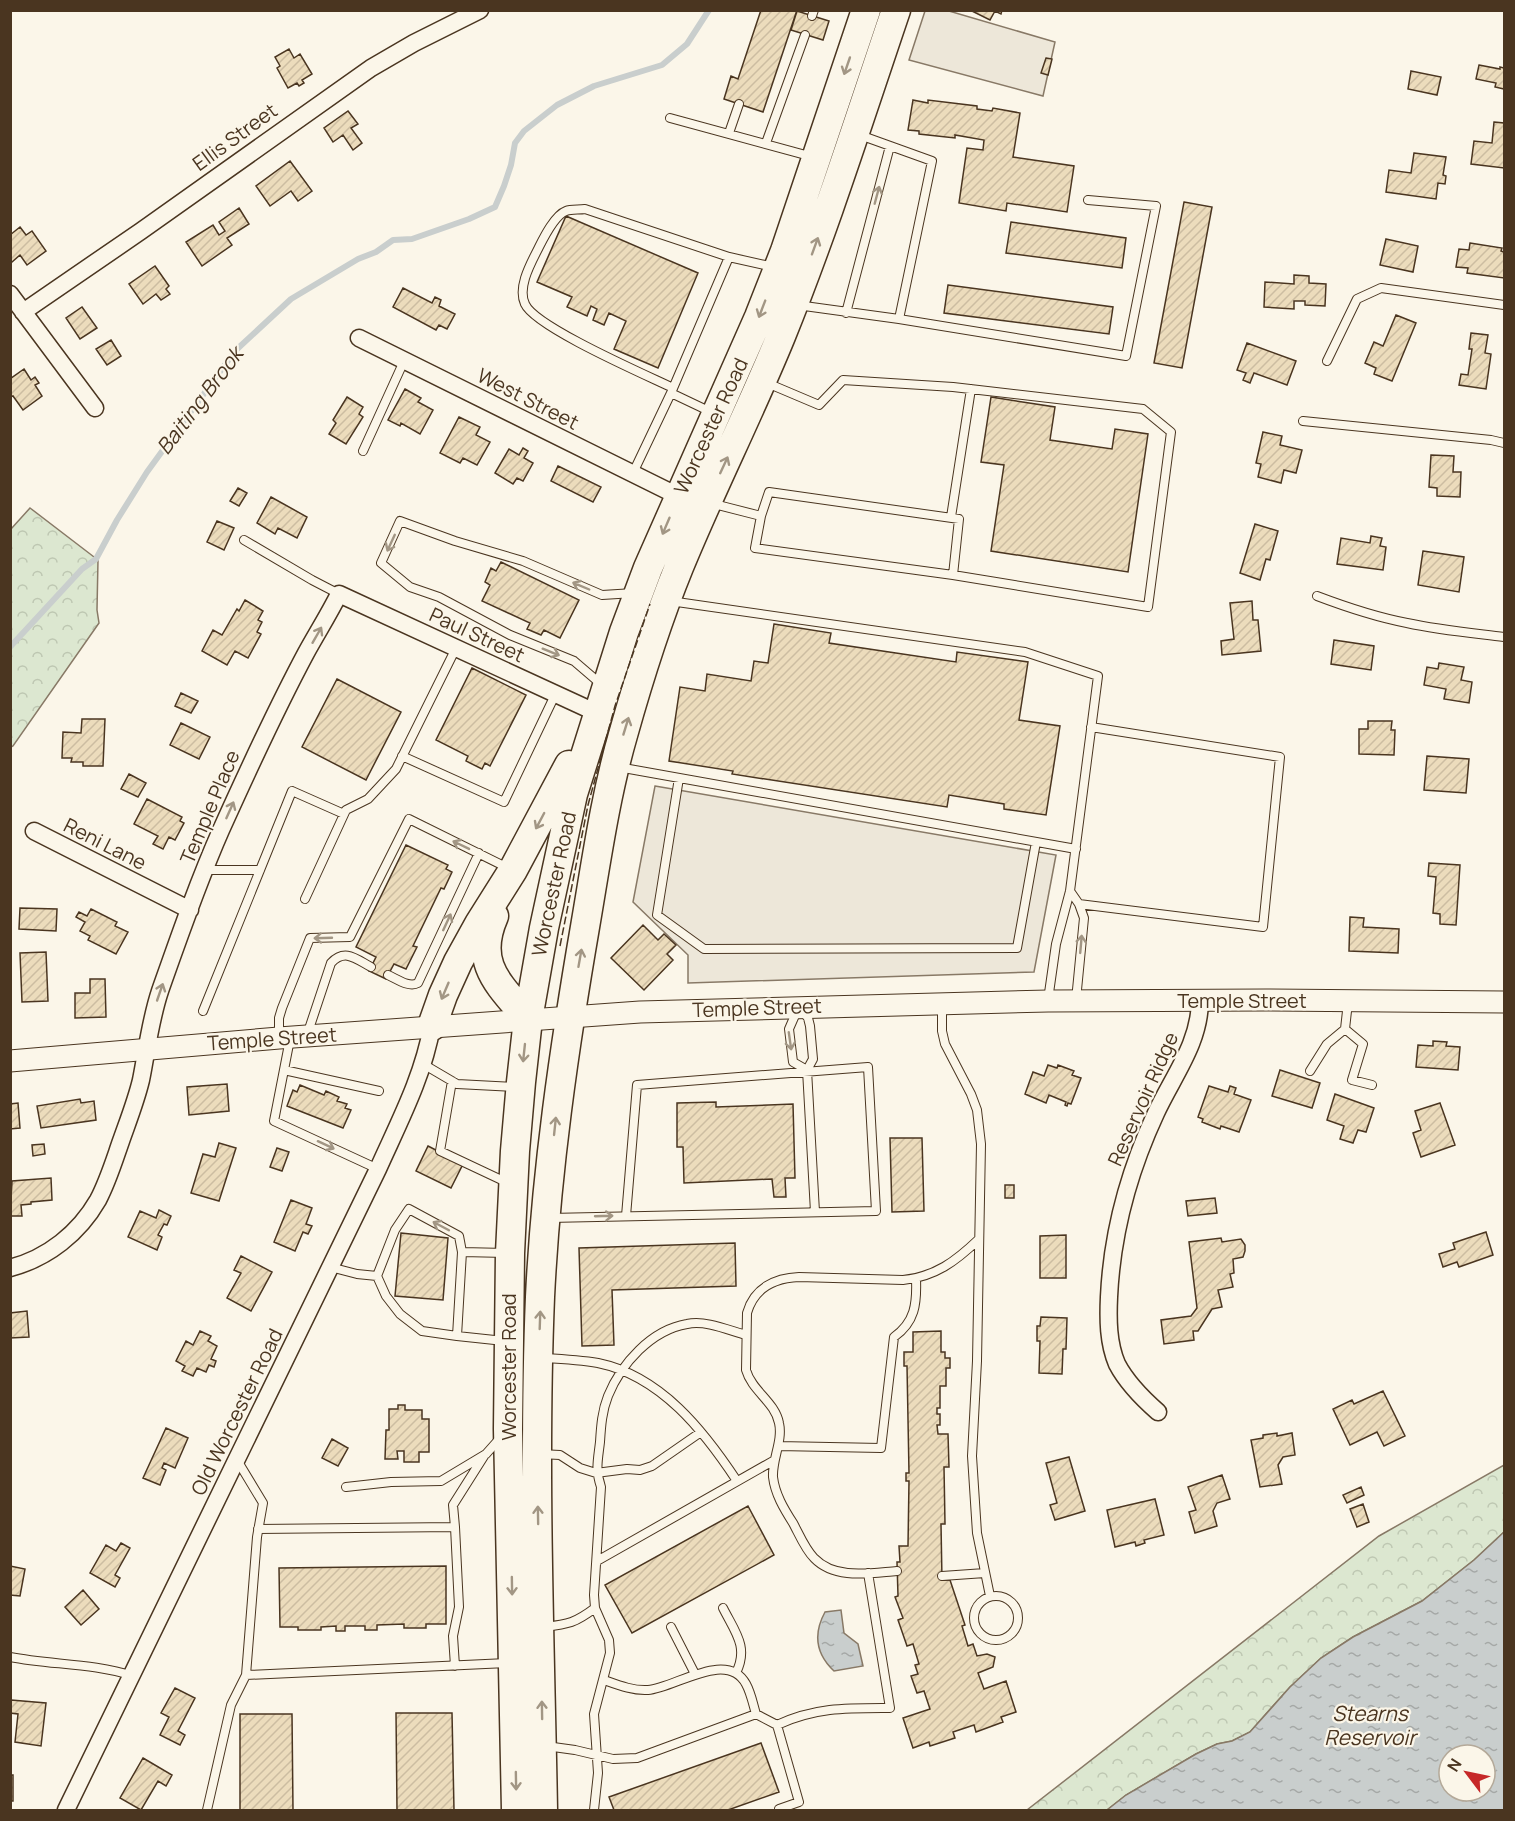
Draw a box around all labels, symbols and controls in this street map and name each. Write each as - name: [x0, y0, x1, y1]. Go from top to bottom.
- one-way arrow: [841, 56, 852, 75]
- street label: Ellis Street: [187, 97, 283, 177]
- one-way arrow: [872, 186, 884, 205]
- one-way arrow: [810, 238, 821, 256]
- one-way arrow: [756, 300, 767, 318]
- water label: Baiting Brook: [150, 339, 250, 460]
- street label: Worcester Road: [667, 353, 754, 498]
- street label: West Street: [473, 361, 584, 436]
- one-way arrow: [719, 457, 731, 475]
- one-way arrow: [660, 516, 671, 534]
- one-way arrow: [384, 533, 396, 551]
- one-way arrow: [573, 580, 591, 591]
- street label: Paul Street: [425, 601, 529, 668]
- one-way arrow: [311, 627, 323, 644]
- one-way arrow: [542, 647, 560, 658]
- one-way arrow: [621, 717, 632, 736]
- street label: Temple Place: [173, 746, 246, 868]
- one-way arrow: [225, 801, 237, 819]
- street label: Worcester Road: [525, 809, 582, 959]
- street label: Reni Lane: [59, 811, 151, 876]
- one-way arrow: [534, 811, 545, 829]
- one-way arrow: [452, 838, 470, 850]
- one-way arrow: [441, 913, 453, 931]
- one-way arrow: [313, 932, 333, 943]
- one-way arrow: [1076, 935, 1087, 955]
- one-way arrow: [575, 949, 586, 969]
- one-way arrow: [439, 981, 451, 999]
- one-way arrow: [156, 983, 167, 1002]
- street label: Temple Street: [1177, 987, 1307, 1014]
- street label: Temple Street: [692, 992, 822, 1023]
- street label: Temple Street: [206, 1021, 338, 1056]
- street label: Reservoir Ridge: [1101, 1028, 1184, 1170]
- one-way arrow: [785, 1031, 796, 1051]
- one-way arrow: [518, 1043, 529, 1063]
- one-way arrow: [550, 1116, 561, 1136]
- one-way arrow: [317, 1140, 335, 1151]
- one-way arrow: [594, 1211, 614, 1222]
- one-way arrow: [433, 1220, 450, 1232]
- street label: Worcester Road: [495, 1293, 522, 1441]
- one-way arrow: [534, 1311, 545, 1331]
- street label: Old Worcester Road: [184, 1324, 289, 1500]
- one-way arrow: [533, 1506, 544, 1526]
- one-way arrow: [506, 1576, 517, 1596]
- water label: Stearns Reservoir: [1324, 1699, 1418, 1751]
- one-way arrow: [536, 1701, 547, 1721]
- north arrow: [1437, 1743, 1497, 1803]
- text: N: [1442, 1754, 1467, 1776]
- one-way arrow: [510, 1771, 521, 1791]

